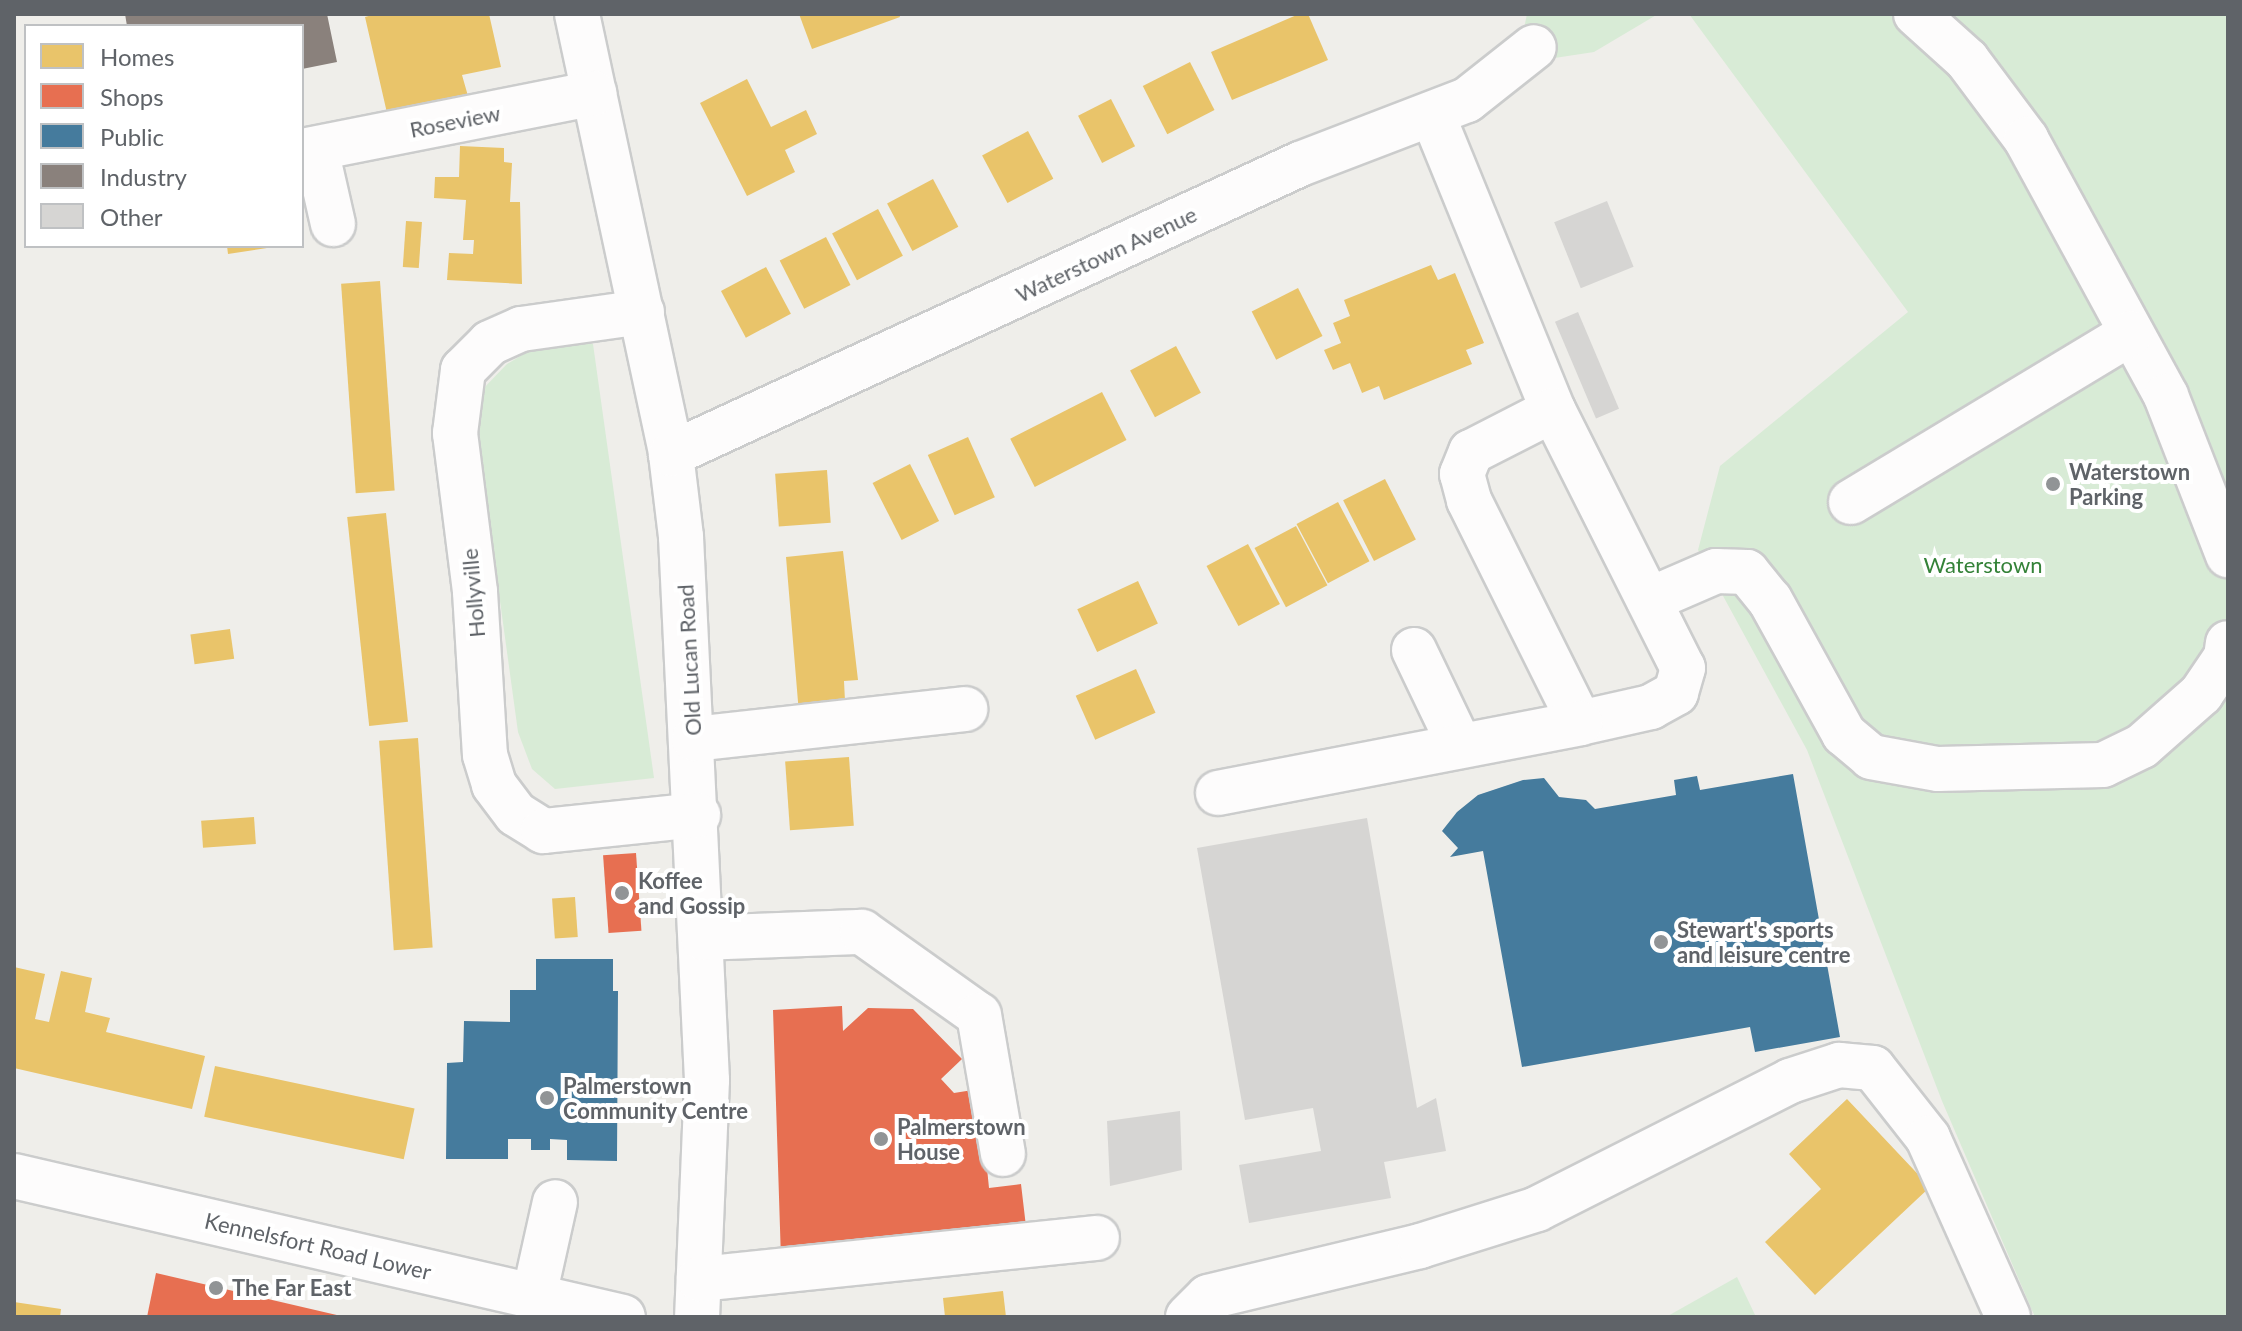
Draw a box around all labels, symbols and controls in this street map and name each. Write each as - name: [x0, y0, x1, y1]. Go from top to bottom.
- legend: [24, 24, 304, 248]
- text: Homes: [100, 42, 174, 71]
- text: Shops: [100, 82, 164, 111]
- street label: Roseview: [407, 99, 503, 143]
- text: Public: [100, 122, 164, 151]
- text: Industry: [100, 162, 187, 191]
- street label: Waterstown Avenue: [1011, 200, 1201, 308]
- text: Other: [100, 202, 163, 231]
- place label: Waterstown Parking: [2069, 458, 2190, 510]
- marker: Waterstown Parking: [2044, 475, 2062, 493]
- street label: Hollyville: [456, 547, 490, 639]
- park label: Waterstown: [1924, 552, 2042, 578]
- street label: Old Lucan Road: [672, 584, 706, 736]
- place label: Koffee and Gossip: [638, 867, 745, 918]
- marker: Koffee and Gossip: [613, 884, 631, 902]
- place label: Stewart's sports and leisure centre: [1677, 916, 1850, 968]
- marker: Stewart's sports and leisure centre: [1652, 933, 1670, 951]
- place label: Palmerstown Community Centre: [563, 1072, 748, 1124]
- marker: Palmerstown Community Centre: [538, 1089, 556, 1107]
- place label: Palmerstown House: [897, 1113, 1026, 1164]
- marker: Palmerstown House: [872, 1130, 890, 1148]
- street label: Kennelsfort Road Lower: [202, 1207, 434, 1285]
- place label: The Far East: [232, 1275, 352, 1301]
- marker: The Far East: [207, 1279, 225, 1297]

